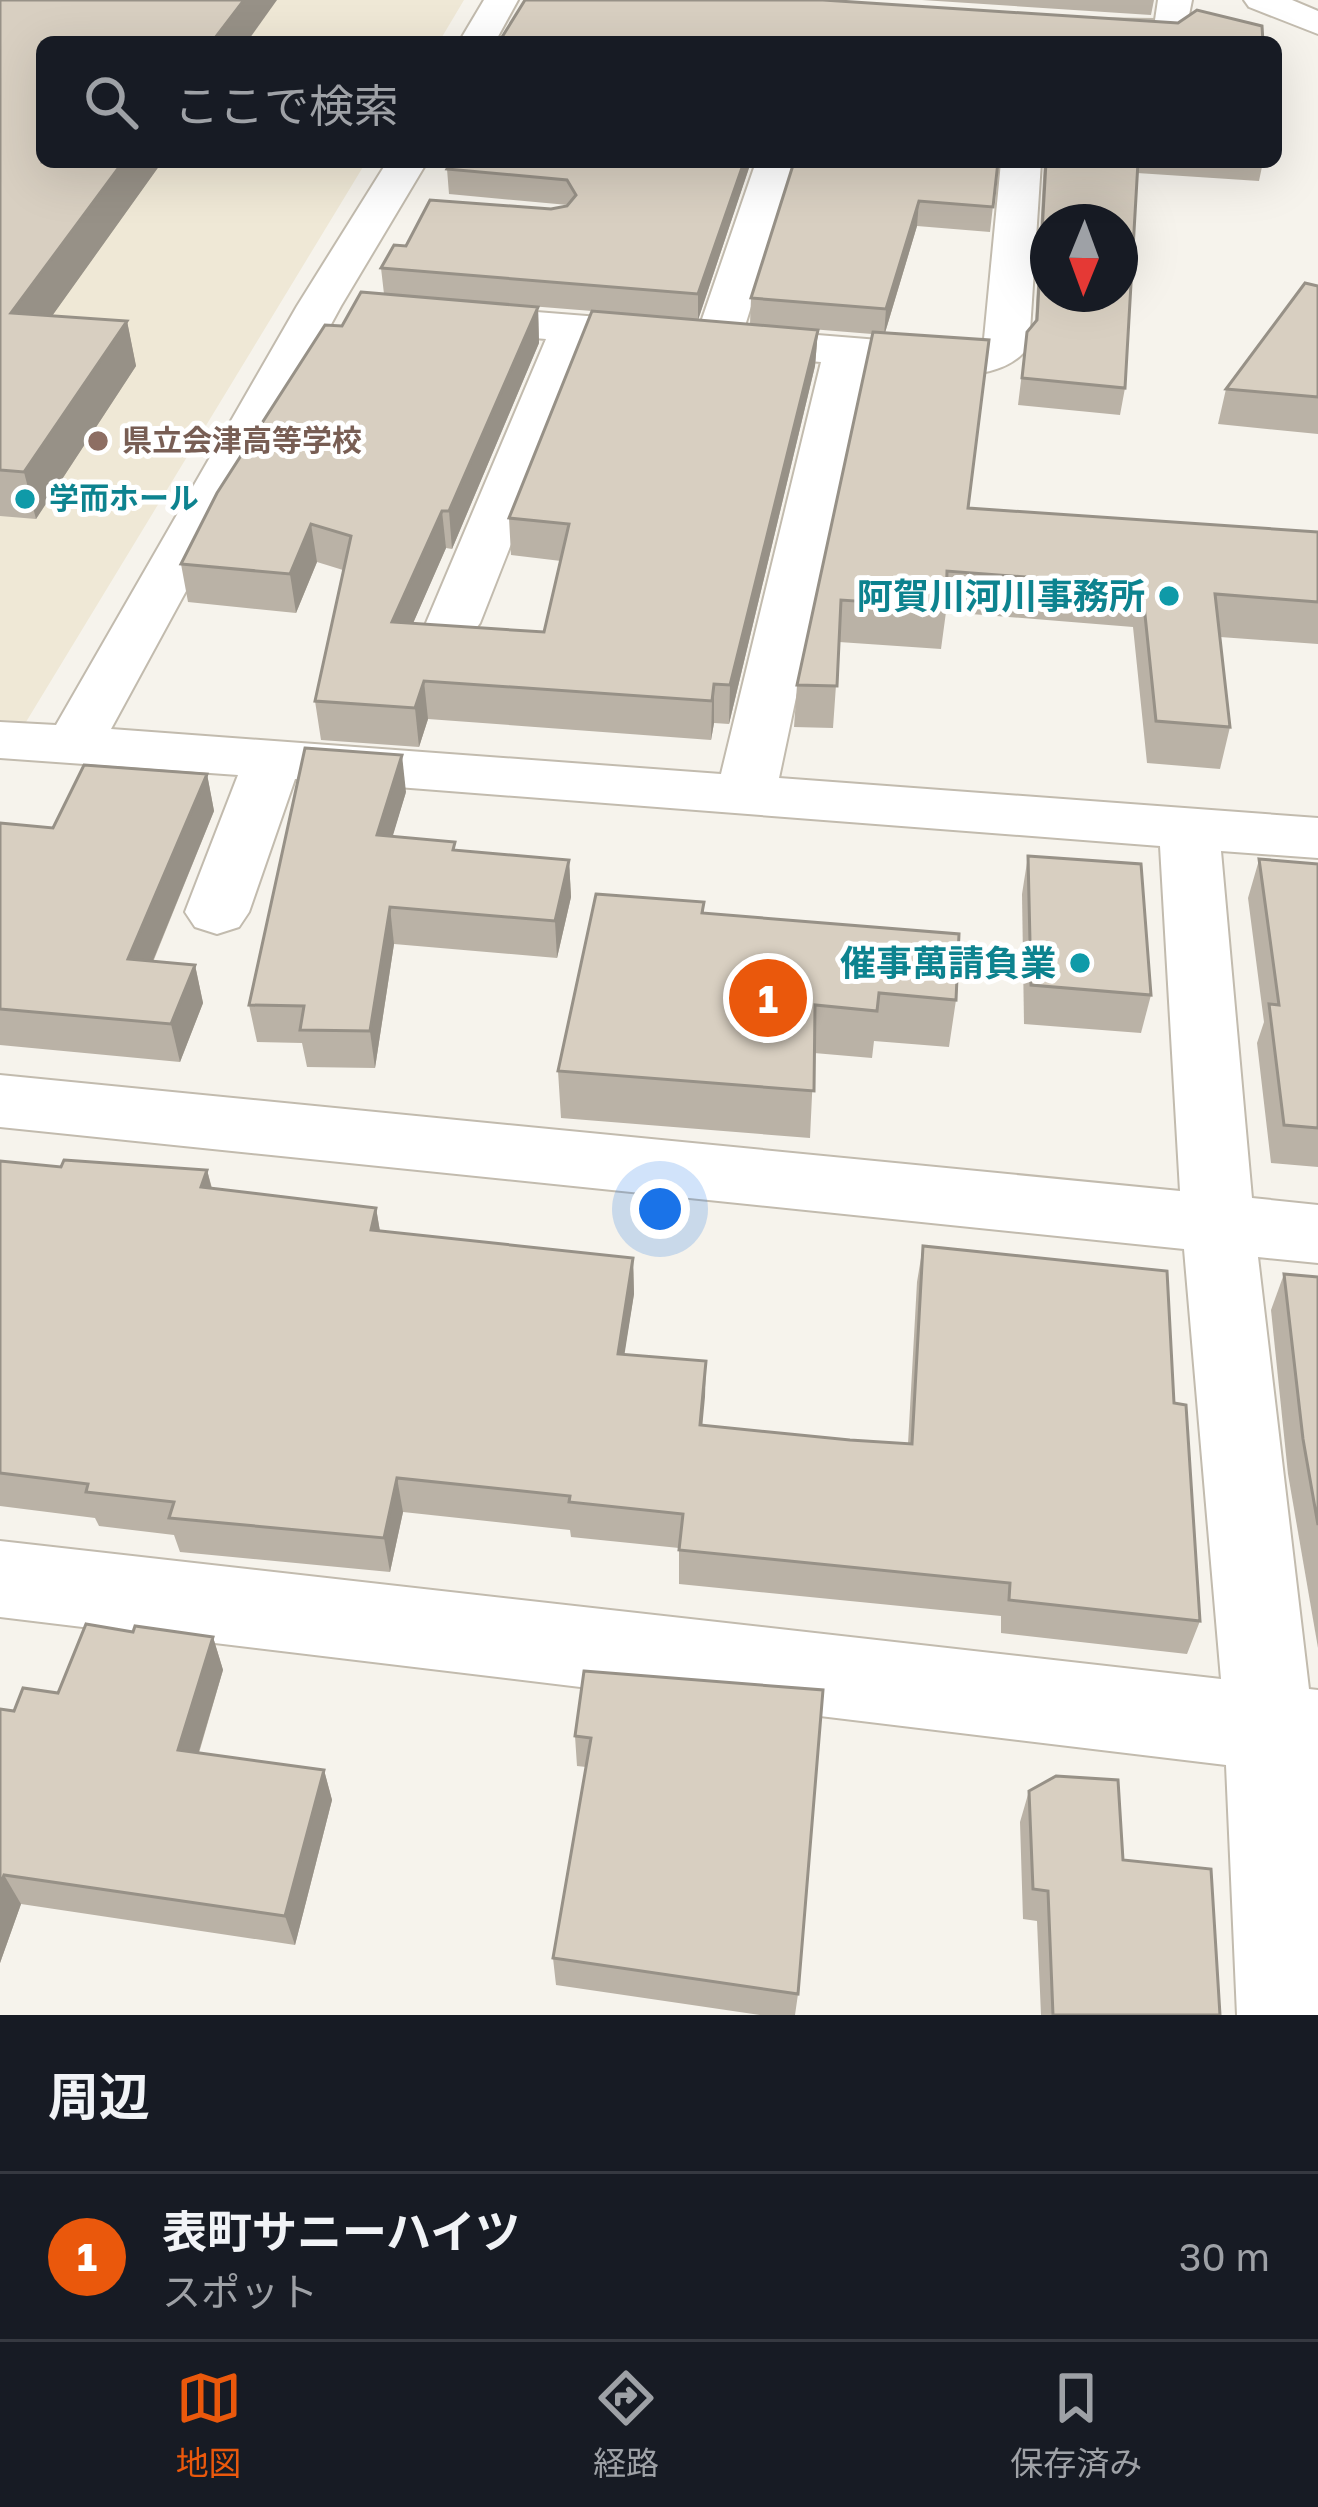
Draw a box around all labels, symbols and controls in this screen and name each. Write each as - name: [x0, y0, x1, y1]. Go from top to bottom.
- search box: [36, 36, 1282, 168]
- icon: search: [78, 69, 144, 135]
- text: ここで検索: [174, 78, 399, 132]
- north arrow: [1030, 204, 1138, 312]
- place label: 県立会津高等学校: [122, 422, 362, 458]
- marker: 県立会津高等学校: [85, 428, 111, 454]
- place label: 学而ホール: [49, 480, 199, 516]
- marker: 学而ホール: [12, 486, 38, 512]
- place label: 阿賀川河川事務所: [857, 574, 1145, 617]
- marker: 阿賀川河川事務所: [1156, 583, 1182, 609]
- place label: 催事萬請負業: [840, 941, 1056, 984]
- marker: 催事萬請負業: [1067, 950, 1093, 976]
- pin: 1: [729, 953, 807, 1043]
- your location: [630, 1179, 690, 1239]
- text: 周辺: [48, 2065, 150, 2126]
- text: 表町サニーハイツ: [162, 2204, 520, 2258]
- text: 1: [77, 2233, 97, 2280]
- text: 30 m: [1179, 2233, 1270, 2280]
- text: スポット: [162, 2268, 318, 2315]
- tab: 地図: [176, 2365, 242, 2485]
- tab: 経路: [593, 2365, 659, 2485]
- tab: 保存済み: [1010, 2365, 1142, 2485]

